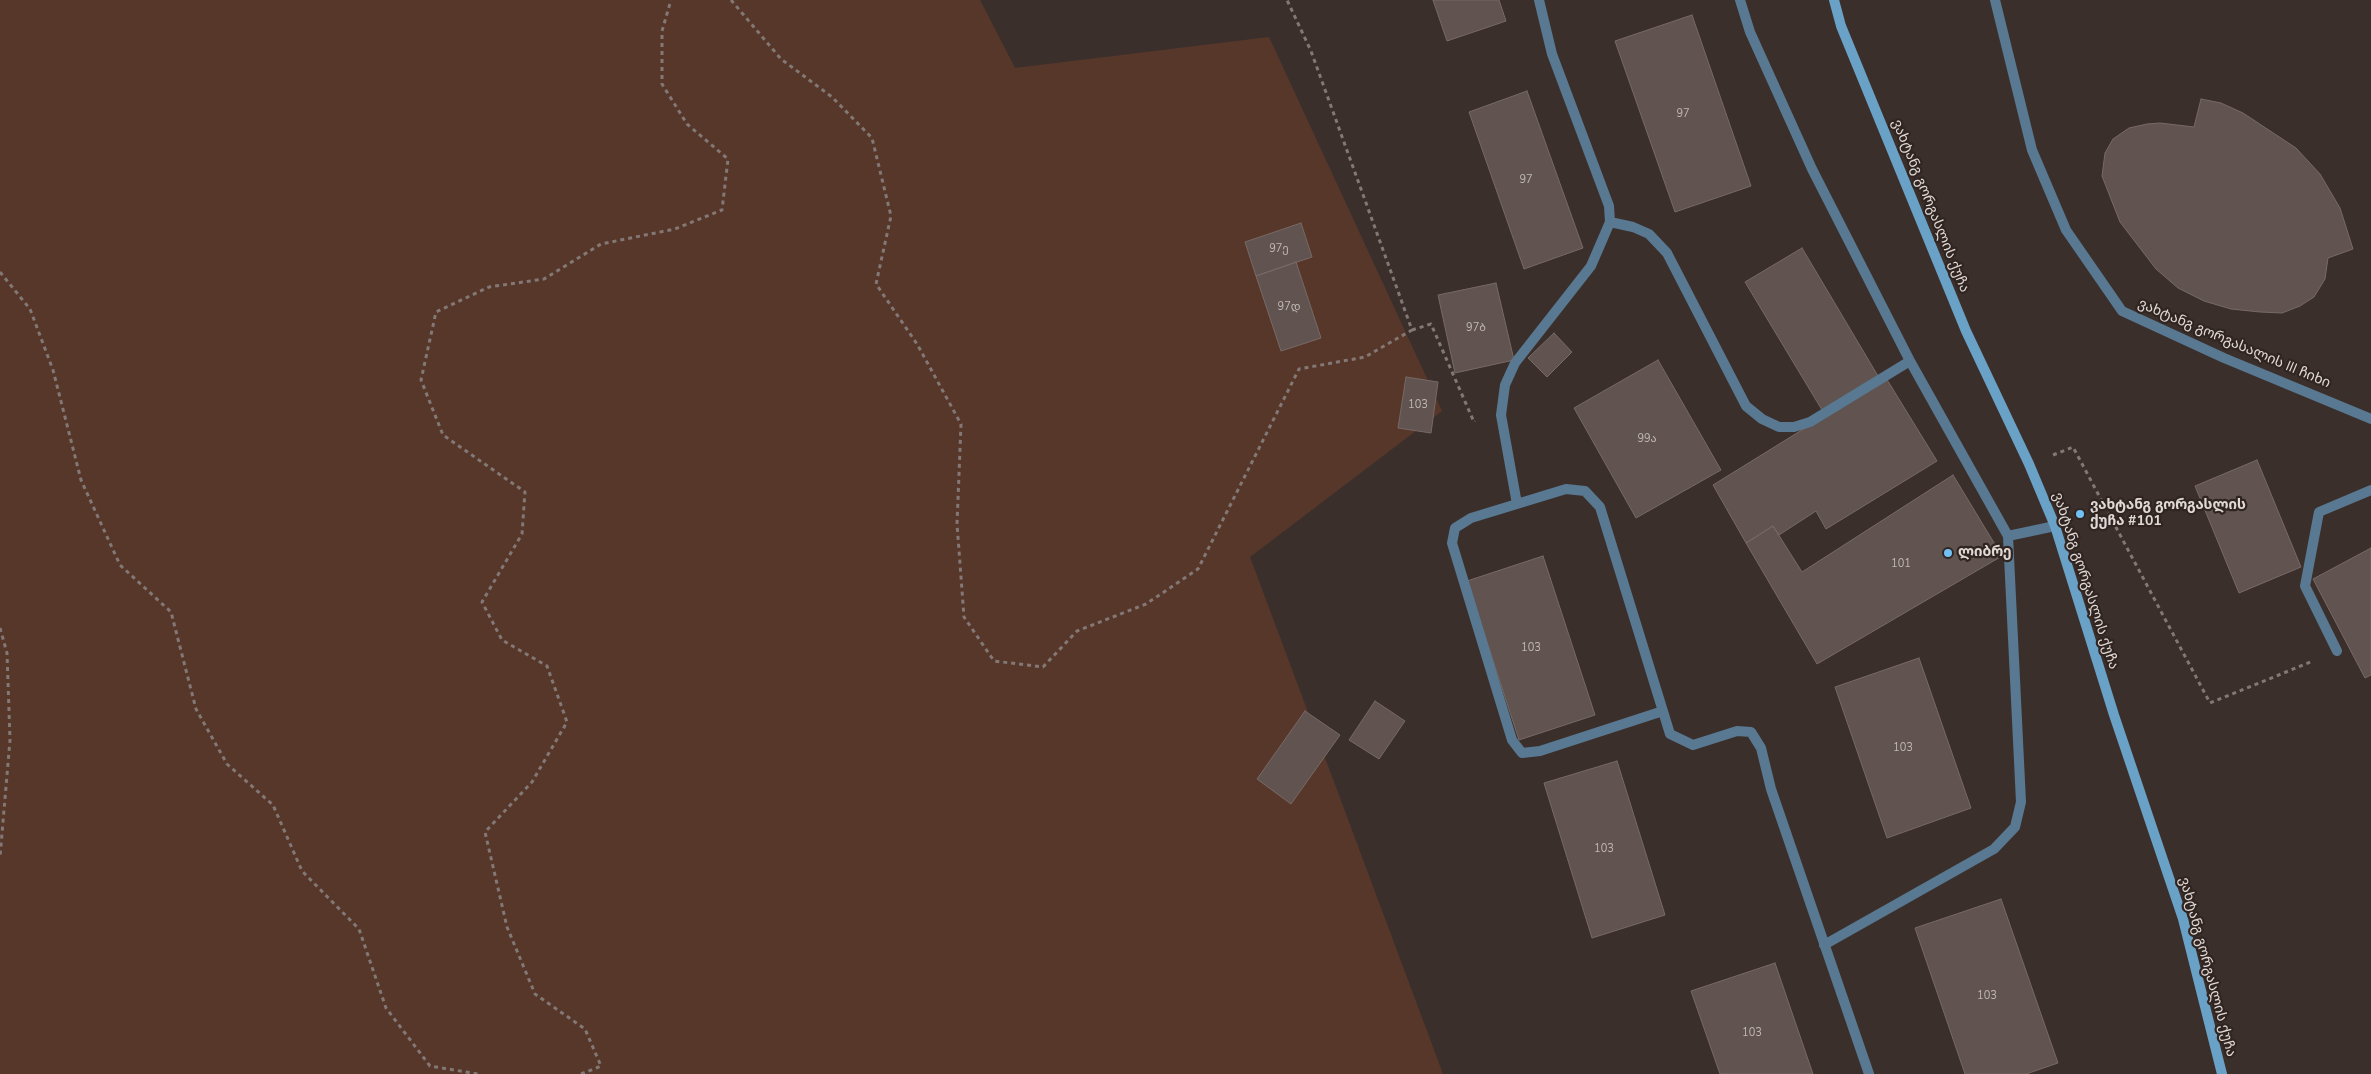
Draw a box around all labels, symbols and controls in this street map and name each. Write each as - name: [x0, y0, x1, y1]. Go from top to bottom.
- house number: 97: [1676, 107, 1690, 121]
- street label: ვახტანგ გორგასლის ქუჩა: [1888, 117, 1972, 295]
- house number: 97: [1519, 173, 1533, 187]
- house number: 97ე: [1269, 242, 1289, 256]
- street label: ვახტანგ გორგასალის III ჩიხი: [2135, 296, 2333, 392]
- house number: 97დ: [1278, 300, 1300, 314]
- house number: 97ბ: [1466, 321, 1486, 335]
- house number: 103: [1408, 398, 1428, 412]
- house number: 99ა: [1637, 432, 1657, 446]
- street label: ვახტანგ გორგასლის ქუჩა: [2048, 490, 2122, 672]
- place label: ვახტანგ გორგასლის ქუჩა #101: [2090, 498, 2246, 530]
- marker: ვახტანგ გორგასლის ქუჩა #101: [2074, 508, 2086, 520]
- place label: ლიბრე: [1958, 545, 2012, 561]
- marker: ლიბრე: [1942, 547, 1954, 559]
- house number: 101: [1891, 557, 1911, 571]
- house number: 103: [1521, 641, 1541, 655]
- house number: 103: [1893, 741, 1913, 755]
- house number: 103: [1594, 842, 1614, 856]
- street label: ვახტანგ გორგასლის ქუჩა: [2175, 875, 2239, 1059]
- house number: 103: [1977, 989, 1997, 1003]
- house number: 103: [1742, 1026, 1762, 1040]

